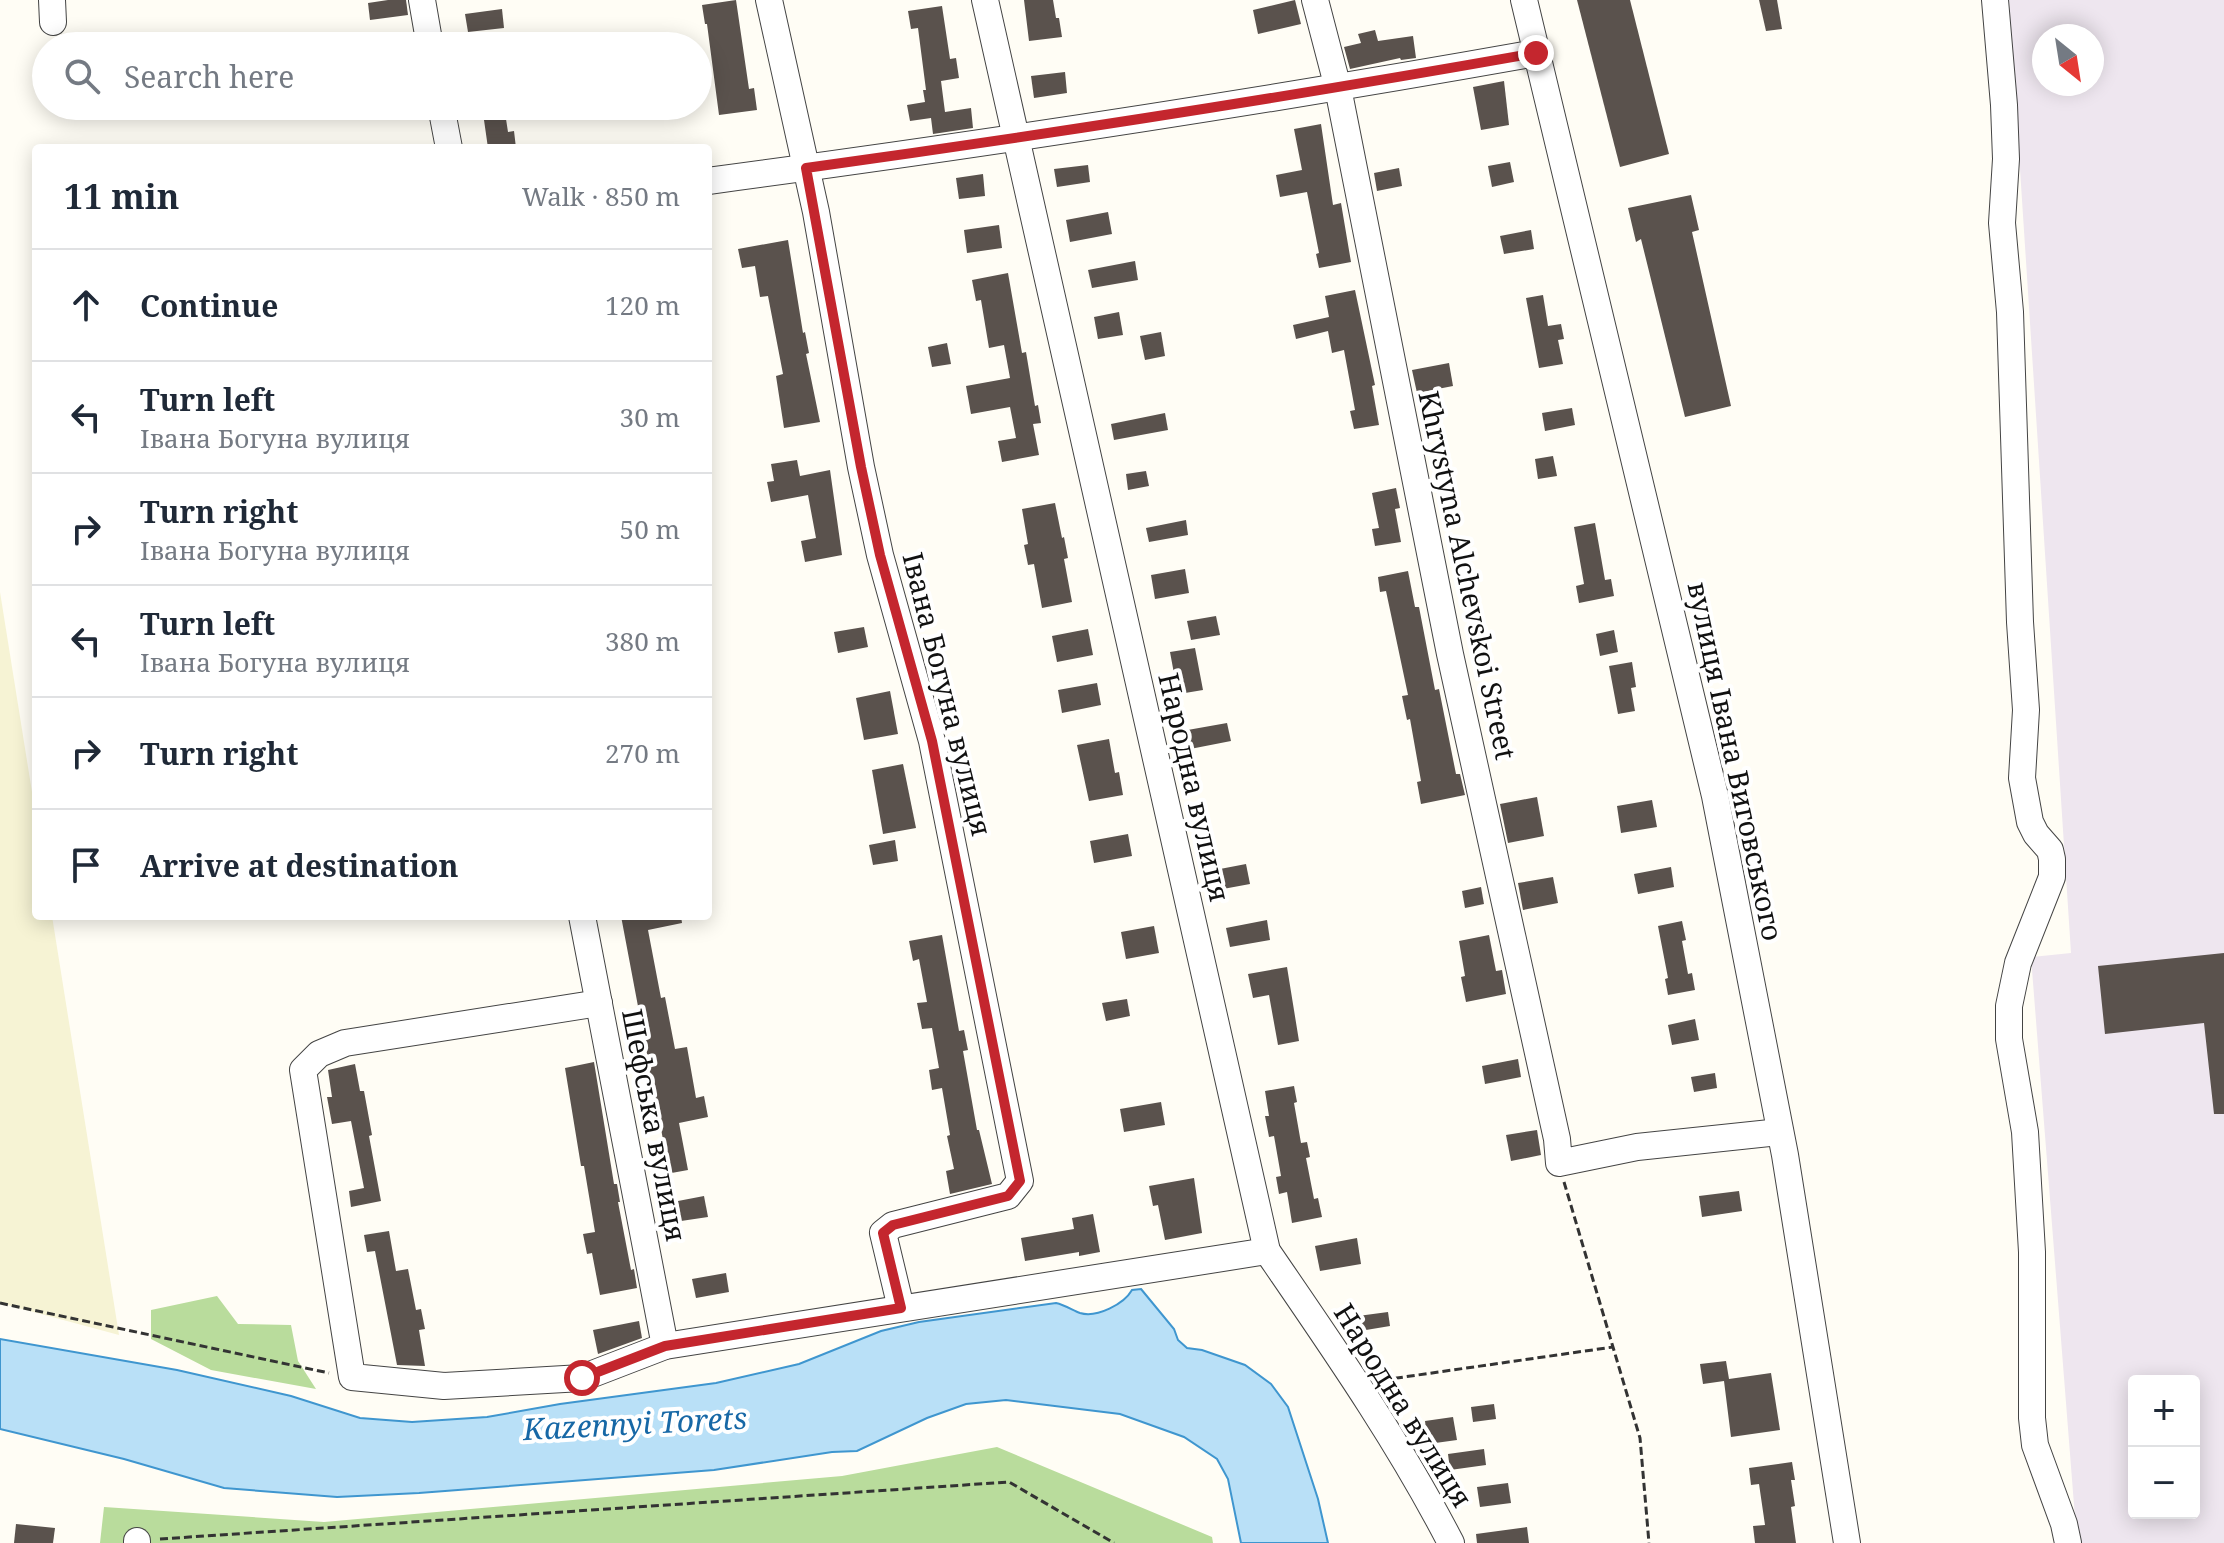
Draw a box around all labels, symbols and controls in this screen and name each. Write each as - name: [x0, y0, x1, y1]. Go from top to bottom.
- north arrow: [2032, 24, 2104, 96]
- search box: [32, 32, 712, 120]
- route end: [1518, 35, 1554, 71]
- icon: search: [60, 54, 104, 98]
- text: Search here: [124, 56, 294, 97]
- text: 11 min: [64, 173, 179, 219]
- text: Walk · 850 m: [522, 178, 680, 214]
- icon: ahead: [64, 283, 108, 327]
- text: Continue: [140, 285, 278, 326]
- text: 120 m: [605, 287, 680, 323]
- text: Turn left: [140, 379, 275, 420]
- street label: Khrystyna Alchevskoi Street: [1410, 387, 1526, 763]
- icon: left: [64, 395, 108, 439]
- text: 30 m: [620, 399, 680, 435]
- text: Івана Богуна вулиця: [140, 420, 410, 456]
- text: Turn right: [140, 491, 298, 532]
- icon: right: [64, 507, 108, 551]
- text: 50 m: [620, 511, 680, 547]
- text: Івана Богуна вулиця: [140, 532, 410, 568]
- street label: Івана Богуна вулиця: [894, 548, 1002, 840]
- street label: вулиця Івана Виговського: [1679, 578, 1793, 944]
- text: Turn left: [140, 603, 275, 644]
- icon: left: [64, 619, 108, 663]
- text: 380 m: [605, 623, 680, 659]
- text: Івана Богуна вулиця: [140, 644, 410, 680]
- street label: Народна вулиця: [1150, 669, 1240, 905]
- icon: right: [64, 731, 108, 775]
- text: Turn right: [140, 733, 298, 774]
- text: 270 m: [605, 735, 680, 771]
- icon: arrive: [64, 843, 108, 887]
- text: Arrive at destination: [140, 845, 459, 886]
- street label: Шефська вулиця: [614, 1006, 696, 1244]
- street label: Народна вулиця: [1326, 1296, 1482, 1514]
- route start: [564, 1360, 600, 1396]
- map controls: [2128, 1375, 2200, 1519]
- button: +: [2128, 1375, 2200, 1447]
- water label: Kazennyi Torets: [521, 1397, 748, 1449]
- button: −: [2128, 1447, 2200, 1519]

